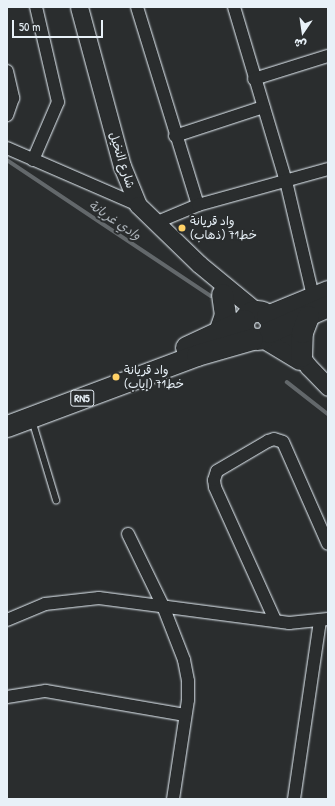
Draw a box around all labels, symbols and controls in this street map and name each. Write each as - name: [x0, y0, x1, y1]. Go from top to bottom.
- scale bar: [14, 12, 105, 38]
- north arrow: [283, 12, 323, 52]
- text: 50 m: [19, 18, 40, 35]
- text: ش: [293, 36, 308, 52]
- street label: شارع النخيل: [106, 130, 138, 190]
- water label: وادي غريانة: [86, 197, 144, 243]
- place label: واد قريانة خط71 (ذهاب): [190, 214, 257, 242]
- marker: واد قريانة خط71 (ذهاب): [177, 223, 187, 233]
- place label: واد قريانة خط71 (إياب): [124, 363, 184, 391]
- marker: واد قريانة خط71 (إياب): [111, 372, 121, 382]
- road number: RN5: [70, 389, 94, 407]

